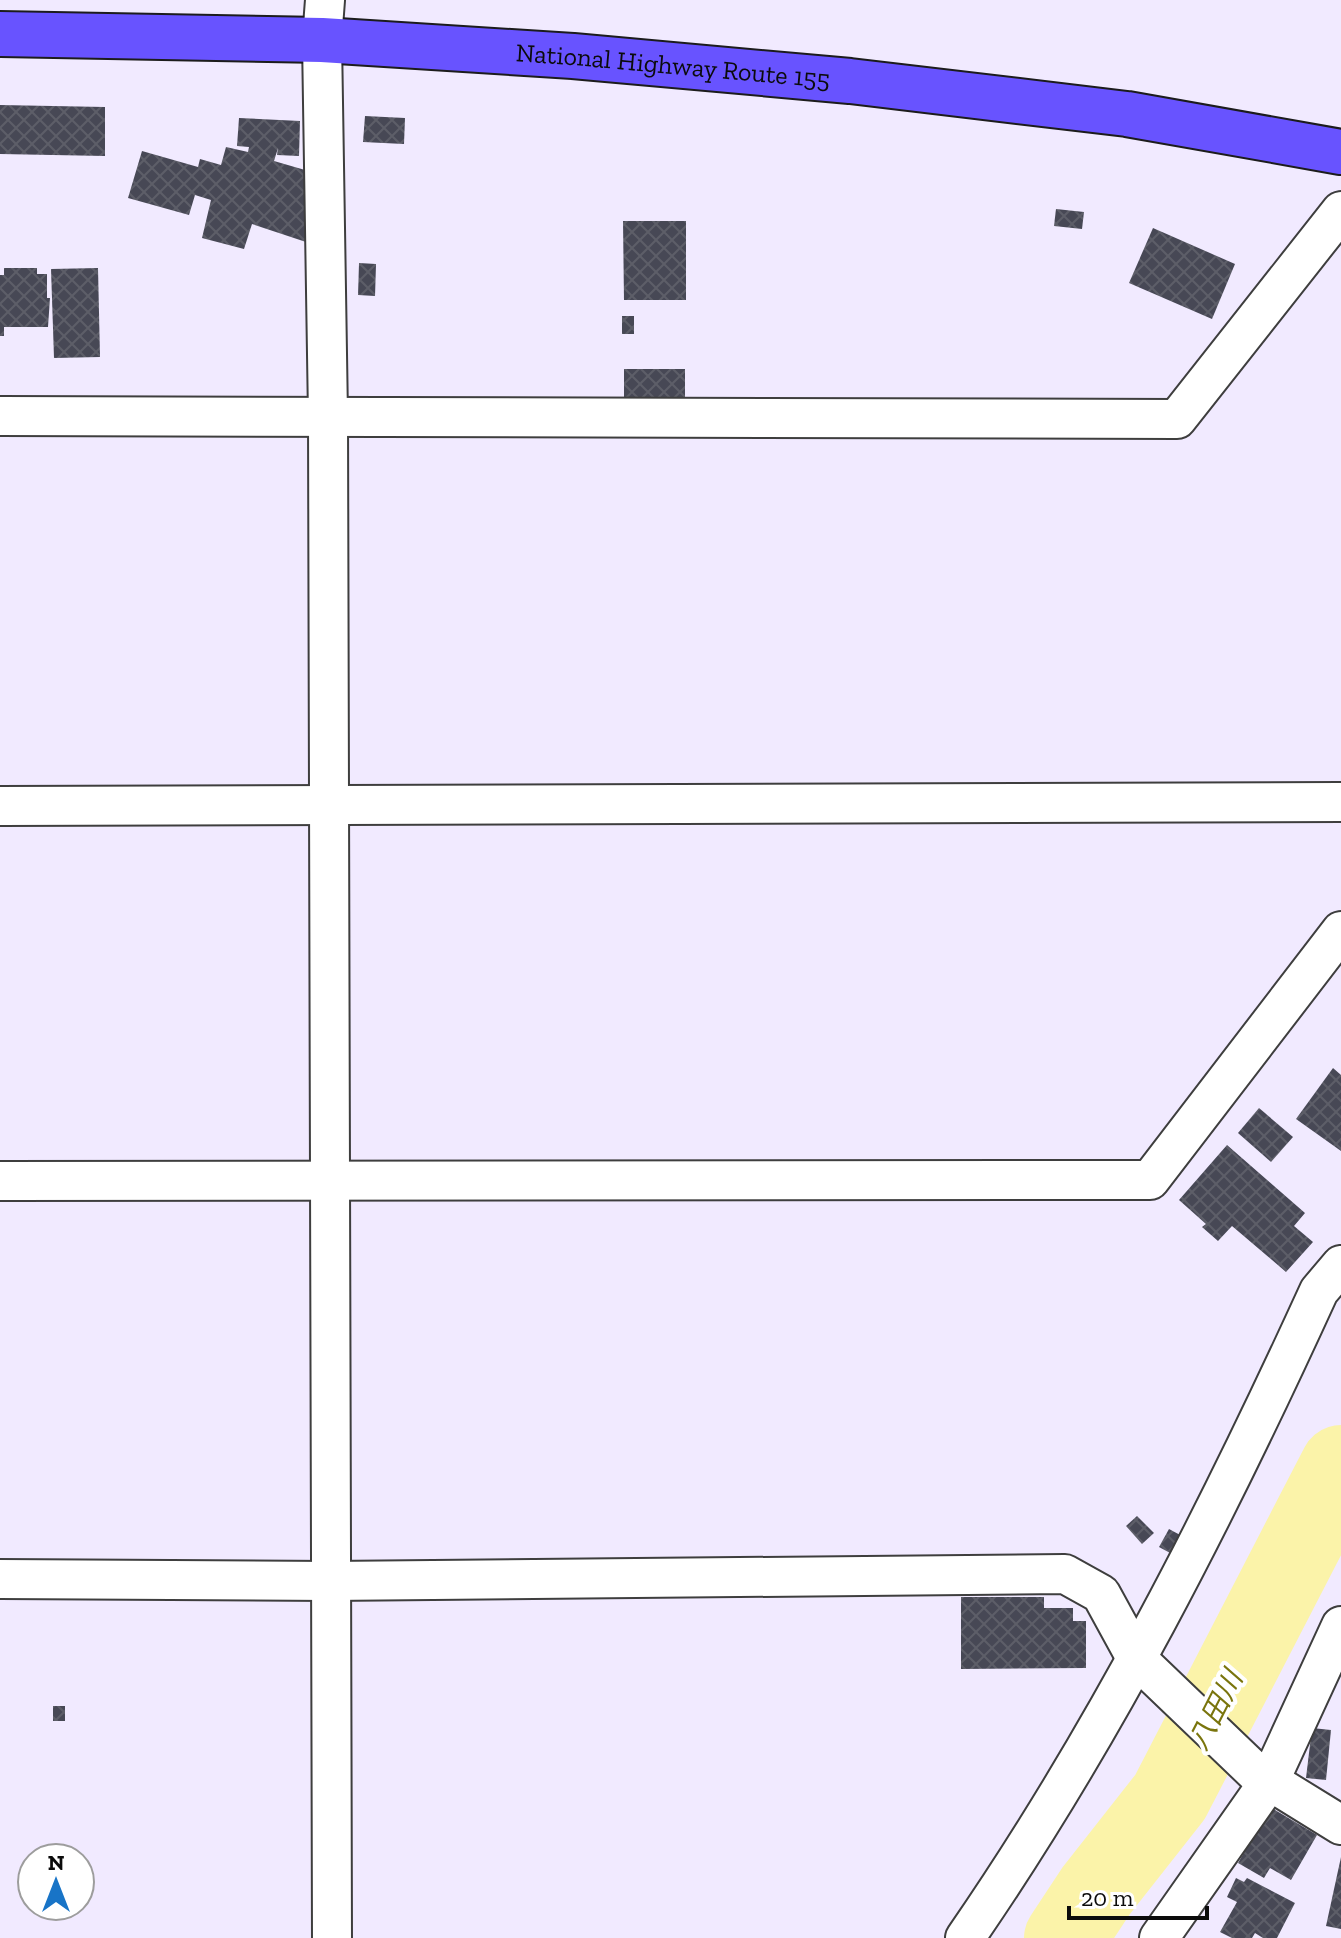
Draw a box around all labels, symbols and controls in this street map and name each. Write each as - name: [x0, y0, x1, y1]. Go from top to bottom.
- street label: National Highway Route 155: [515, 36, 832, 95]
- water label: 八田川: [1182, 1663, 1251, 1755]
- north arrow: [16, 1842, 96, 1922]
- text: N: [48, 1849, 65, 1876]
- scale bar: [1069, 1870, 1207, 1920]
- text: 20 m: [1081, 1883, 1134, 1912]

